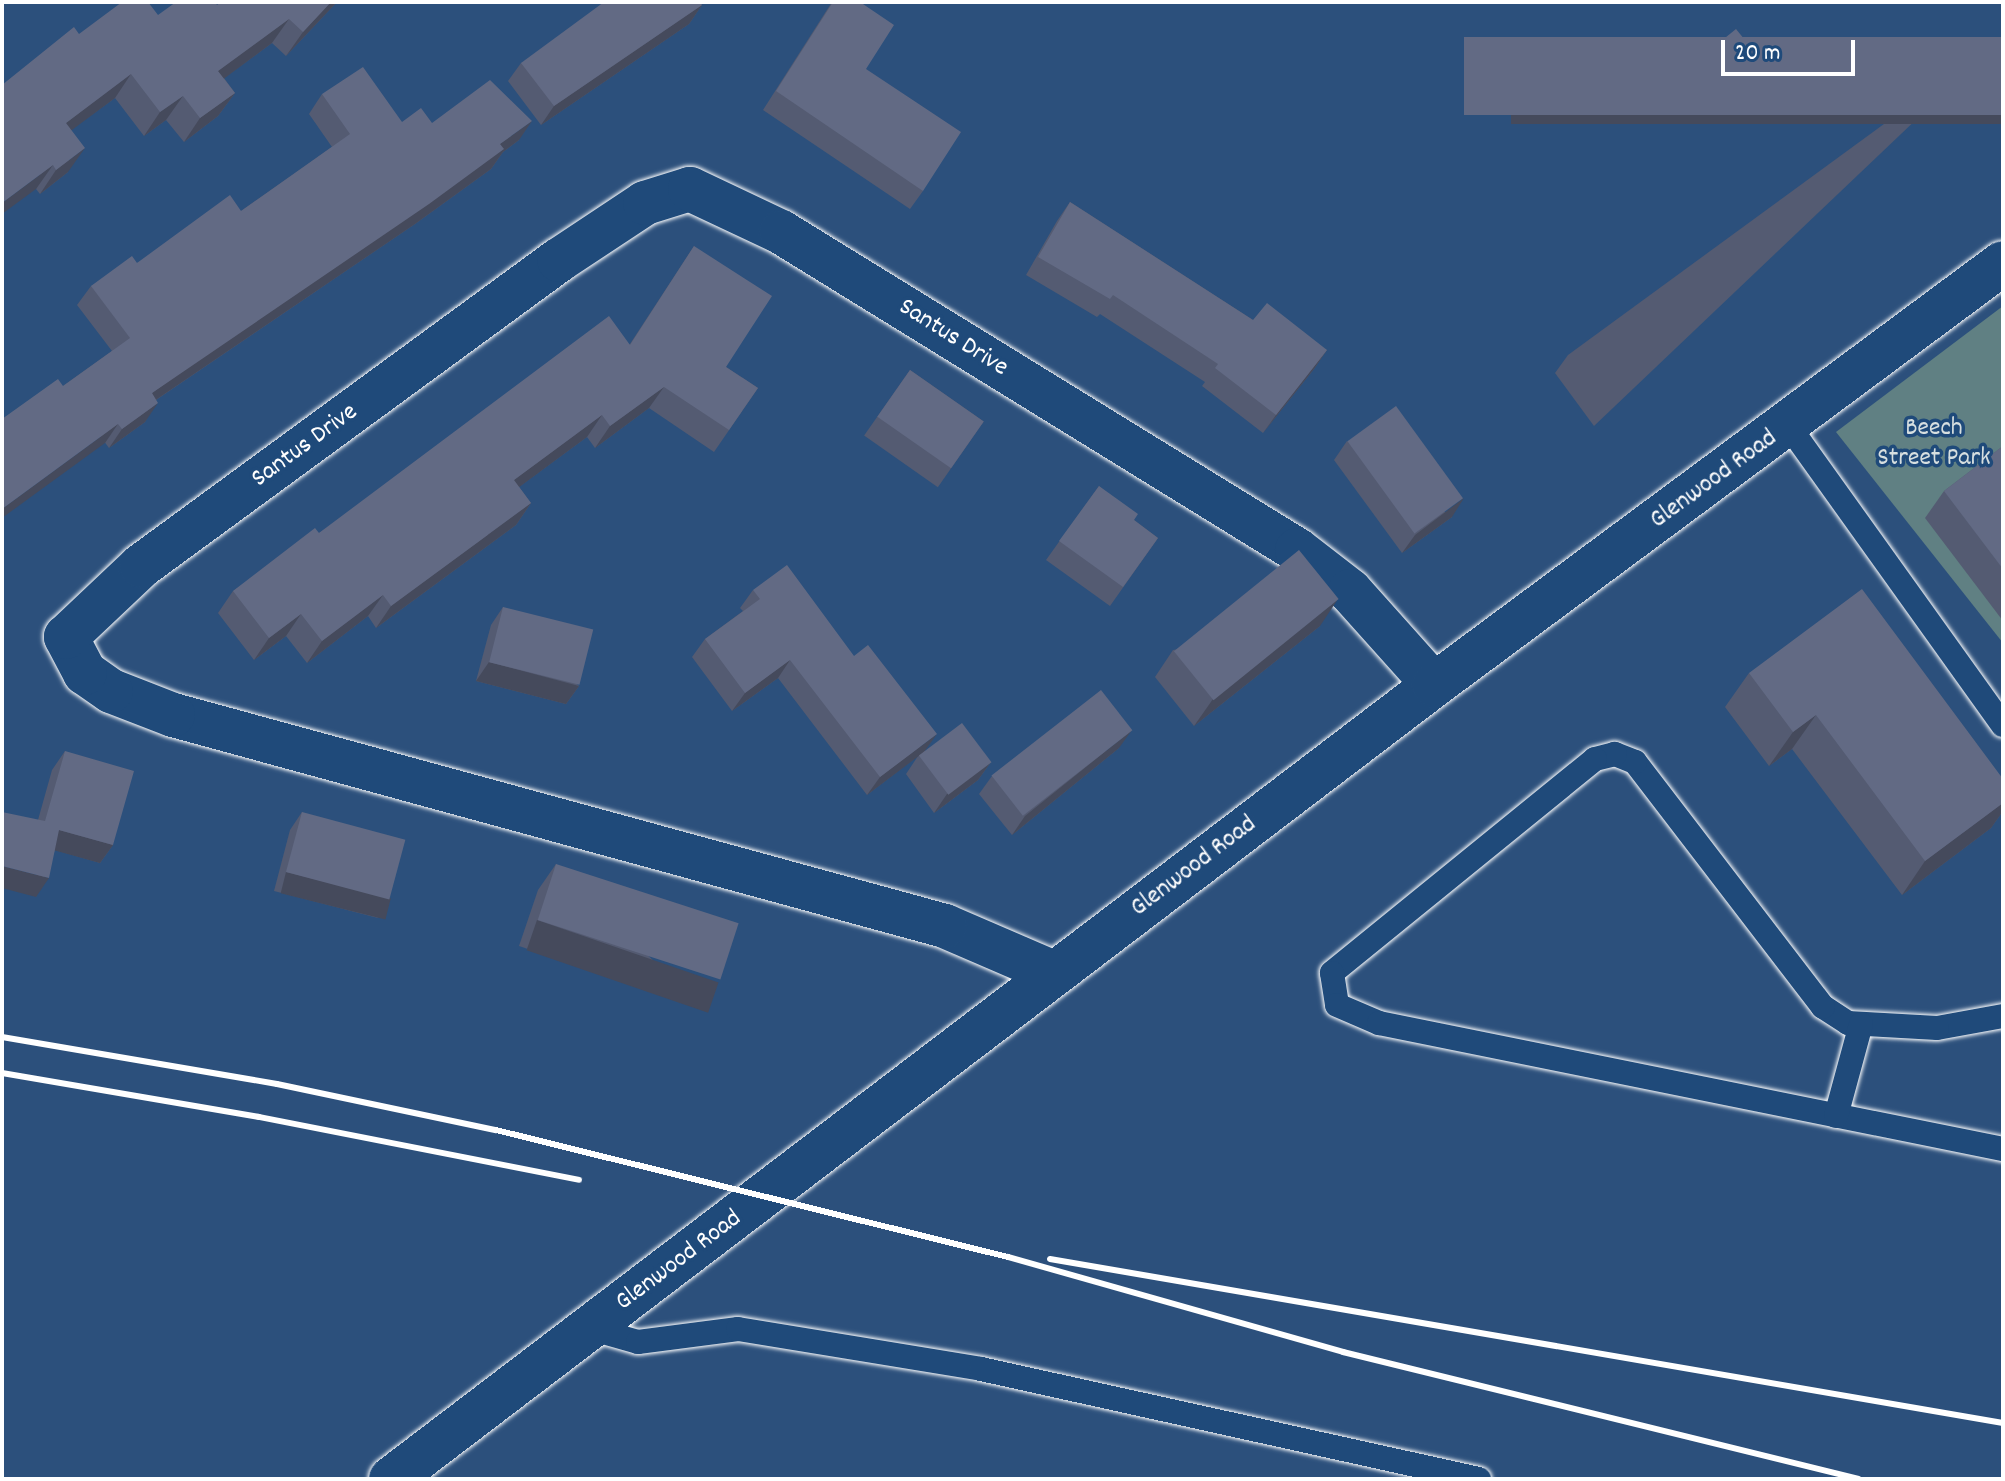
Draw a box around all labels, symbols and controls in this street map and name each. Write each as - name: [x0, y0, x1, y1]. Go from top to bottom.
- scale bar: [1725, 24, 1859, 74]
- text: 20 m: [1735, 37, 1781, 71]
- street label: Santus Drive: [892, 292, 1014, 384]
- street label: Santus Drive: [246, 397, 364, 495]
- park label: Beech Street Park: [1877, 413, 1991, 474]
- street label: Glenwood Road: [1644, 423, 1784, 537]
- street label: Glenwood Road: [1125, 810, 1263, 924]
- street label: Glenwood Road: [610, 1204, 748, 1318]

